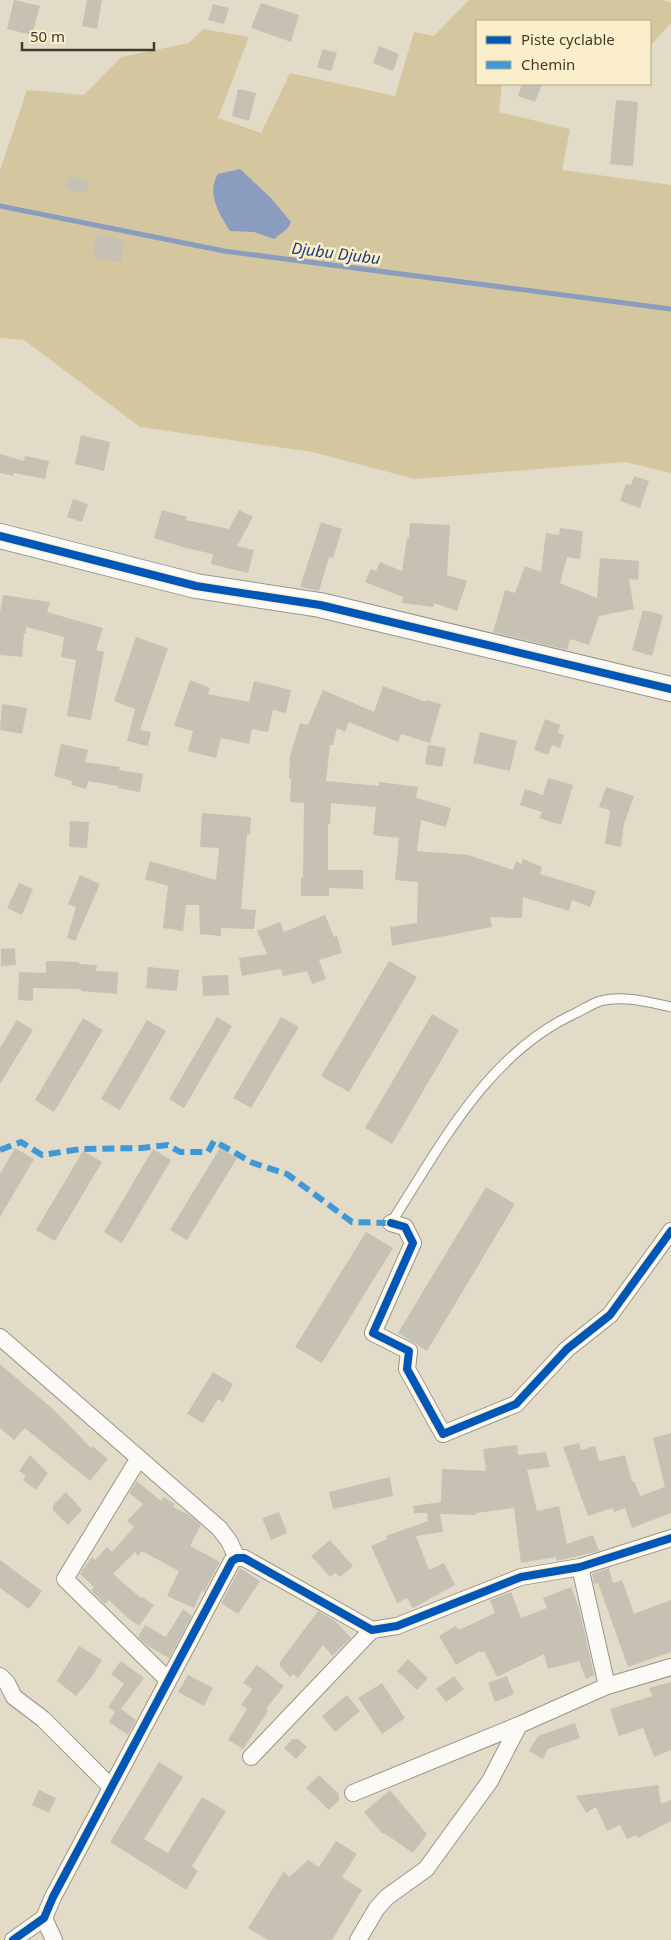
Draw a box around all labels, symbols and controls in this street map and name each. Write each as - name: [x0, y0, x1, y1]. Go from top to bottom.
- scale bar: [22, 20, 155, 52]
- legend: [476, 20, 651, 85]
- text: 50 m: [30, 26, 65, 46]
- text: Piste cyclable: [521, 29, 615, 49]
- text: Chemin: [521, 54, 575, 74]
- water label: Djubu Djubu: [290, 237, 382, 269]

